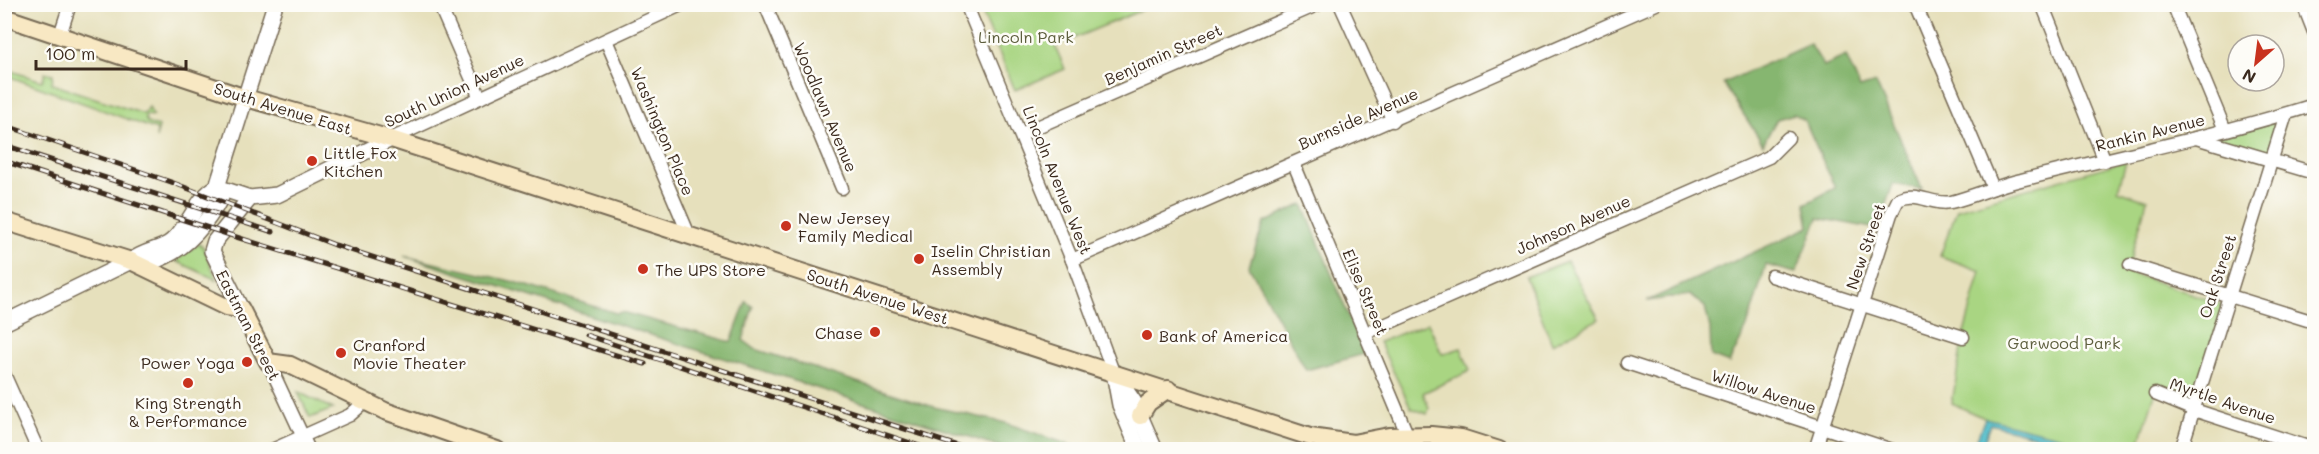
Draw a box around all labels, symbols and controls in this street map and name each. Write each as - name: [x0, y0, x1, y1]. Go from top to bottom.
- street label: Benjamin Street: [1101, 19, 1225, 89]
- park label: Lincoln Park: [978, 26, 1074, 47]
- scale bar: [36, 33, 186, 71]
- north arrow: [2226, 33, 2286, 93]
- street label: Woodlawn Avenue: [789, 39, 863, 175]
- text: 100 m: [45, 41, 95, 65]
- street label: South Union Avenue: [381, 48, 527, 132]
- street label: Washington Place: [626, 64, 700, 198]
- text: N: [2238, 65, 2259, 89]
- street label: South Avenue East: [212, 77, 354, 139]
- street label: Burnside Avenue: [1295, 82, 1421, 154]
- street label: Lincoln Avenue West: [1019, 103, 1097, 257]
- street label: Rankin Avenue: [2093, 108, 2207, 156]
- place label: Little Fox Kitchen: [324, 142, 397, 181]
- marker: Little Fox Kitchen: [305, 154, 319, 168]
- street label: Johnson Avenue: [1513, 189, 1633, 259]
- street label: New Street: [1840, 200, 1890, 292]
- place label: New Jersey Family Medical: [798, 207, 913, 246]
- marker: New Jersey Family Medical: [779, 219, 793, 233]
- street label: Oak Street: [2194, 231, 2240, 321]
- place label: Iselin Christian Assembly: [931, 240, 1051, 279]
- street label: Elise Street: [1338, 246, 1394, 338]
- marker: Iselin Christian Assembly: [912, 252, 926, 266]
- place label: The UPS Store: [655, 259, 766, 280]
- marker: The UPS Store: [636, 262, 650, 276]
- street label: South Avenue West: [805, 263, 951, 329]
- street label: Eastman Street: [212, 266, 286, 384]
- place label: Chase: [815, 322, 863, 343]
- marker: Chase: [868, 325, 882, 339]
- place label: Bank of America: [1159, 325, 1288, 346]
- marker: Bank of America: [1140, 328, 1154, 342]
- park label: Garwood Park: [2008, 332, 2120, 353]
- place label: Cranford Movie Theater: [353, 334, 466, 373]
- marker: Cranford Movie Theater: [334, 346, 348, 360]
- place label: Power Yoga: [141, 352, 235, 373]
- marker: Power Yoga: [240, 355, 254, 369]
- street label: Willow Avenue: [1709, 364, 1819, 418]
- street label: Myrtle Avenue: [2167, 372, 2279, 428]
- marker: King Strength & Performance: [181, 376, 195, 390]
- place label: King Strength & Performance: [128, 392, 248, 431]

